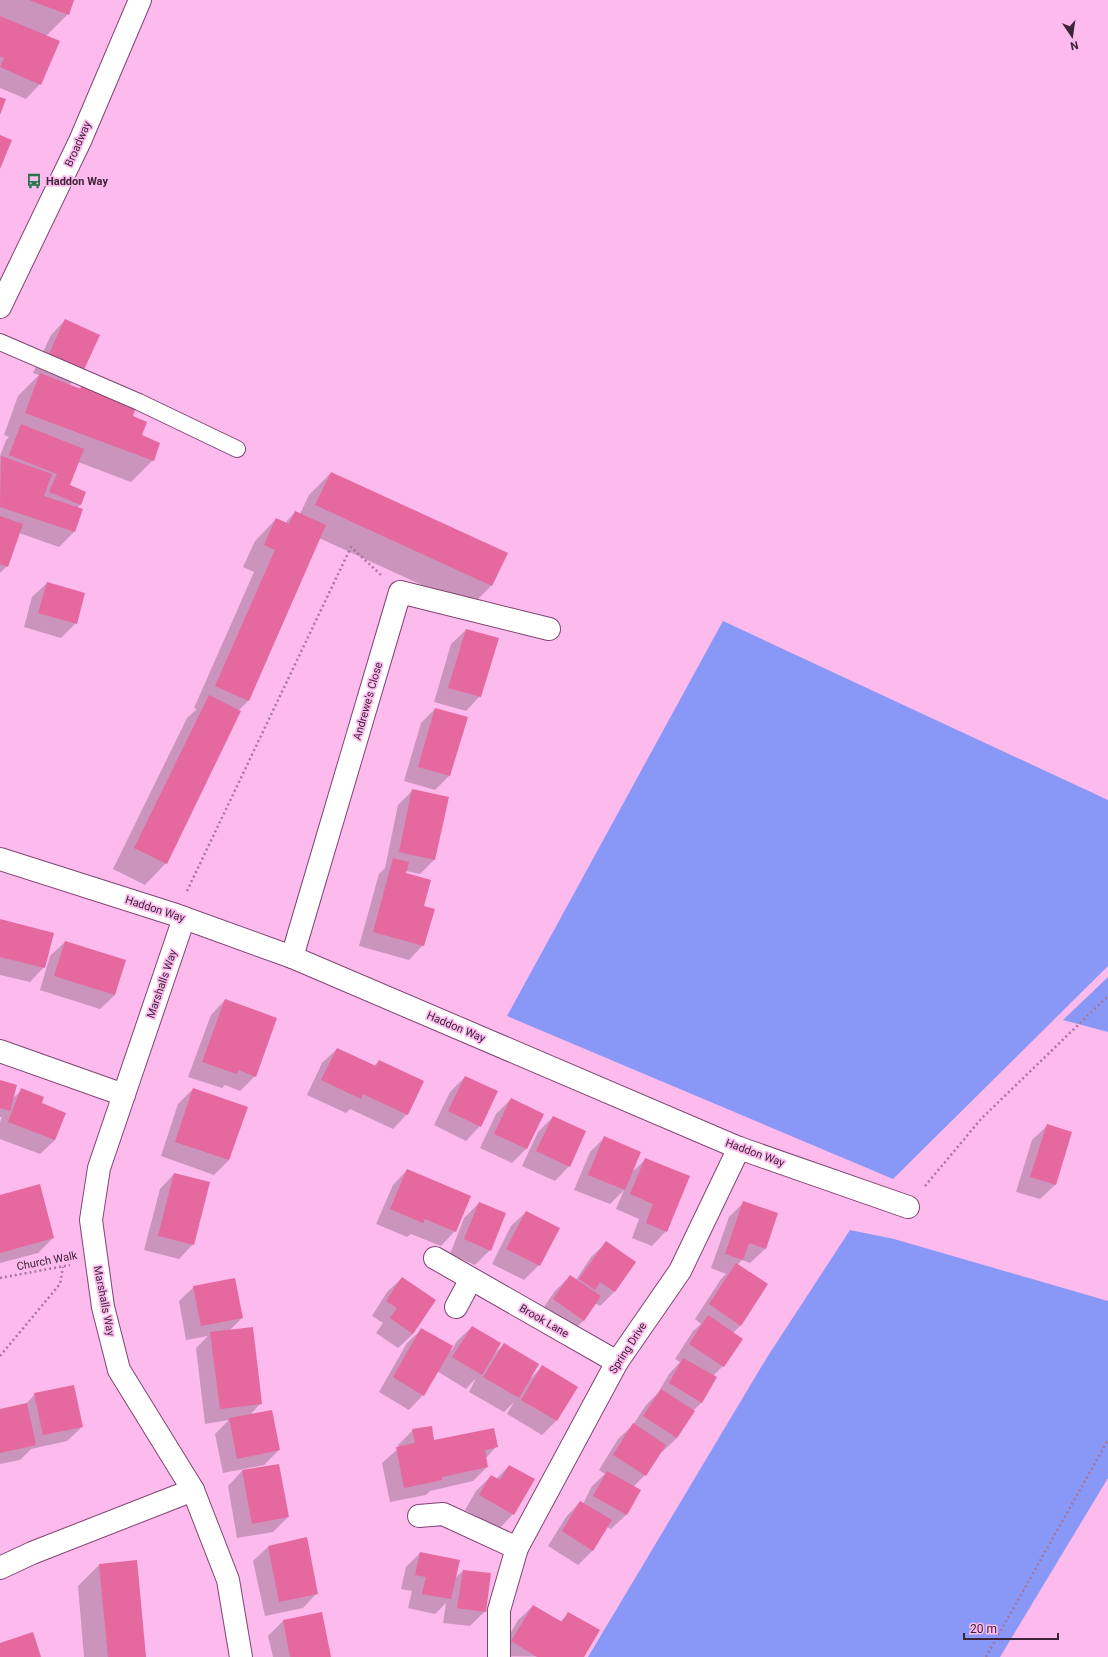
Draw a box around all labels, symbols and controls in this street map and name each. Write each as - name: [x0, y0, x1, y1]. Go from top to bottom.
- north arrow: [1052, 16, 1092, 56]
- text: N: [1069, 38, 1079, 53]
- street label: Broadway: [62, 119, 94, 169]
- bus stop icon: Haddon Way: [25, 172, 43, 190]
- place label: Haddon Way: [46, 175, 108, 188]
- street label: Andrewe's Close: [351, 660, 385, 741]
- street label: Haddon Way: [124, 893, 187, 925]
- street label: Marshalls Way: [144, 947, 180, 1020]
- street label: Haddon Way: [425, 1009, 488, 1045]
- street label: Haddon Way: [724, 1136, 787, 1170]
- street label: Church Walk: [16, 1249, 79, 1273]
- street label: Marshalls Way: [91, 1265, 117, 1338]
- street label: Brook Lane: [517, 1302, 571, 1340]
- street label: Spring Drive: [607, 1320, 650, 1376]
- scale bar: [964, 1615, 1058, 1641]
- text: 20 m: [970, 1622, 997, 1636]

